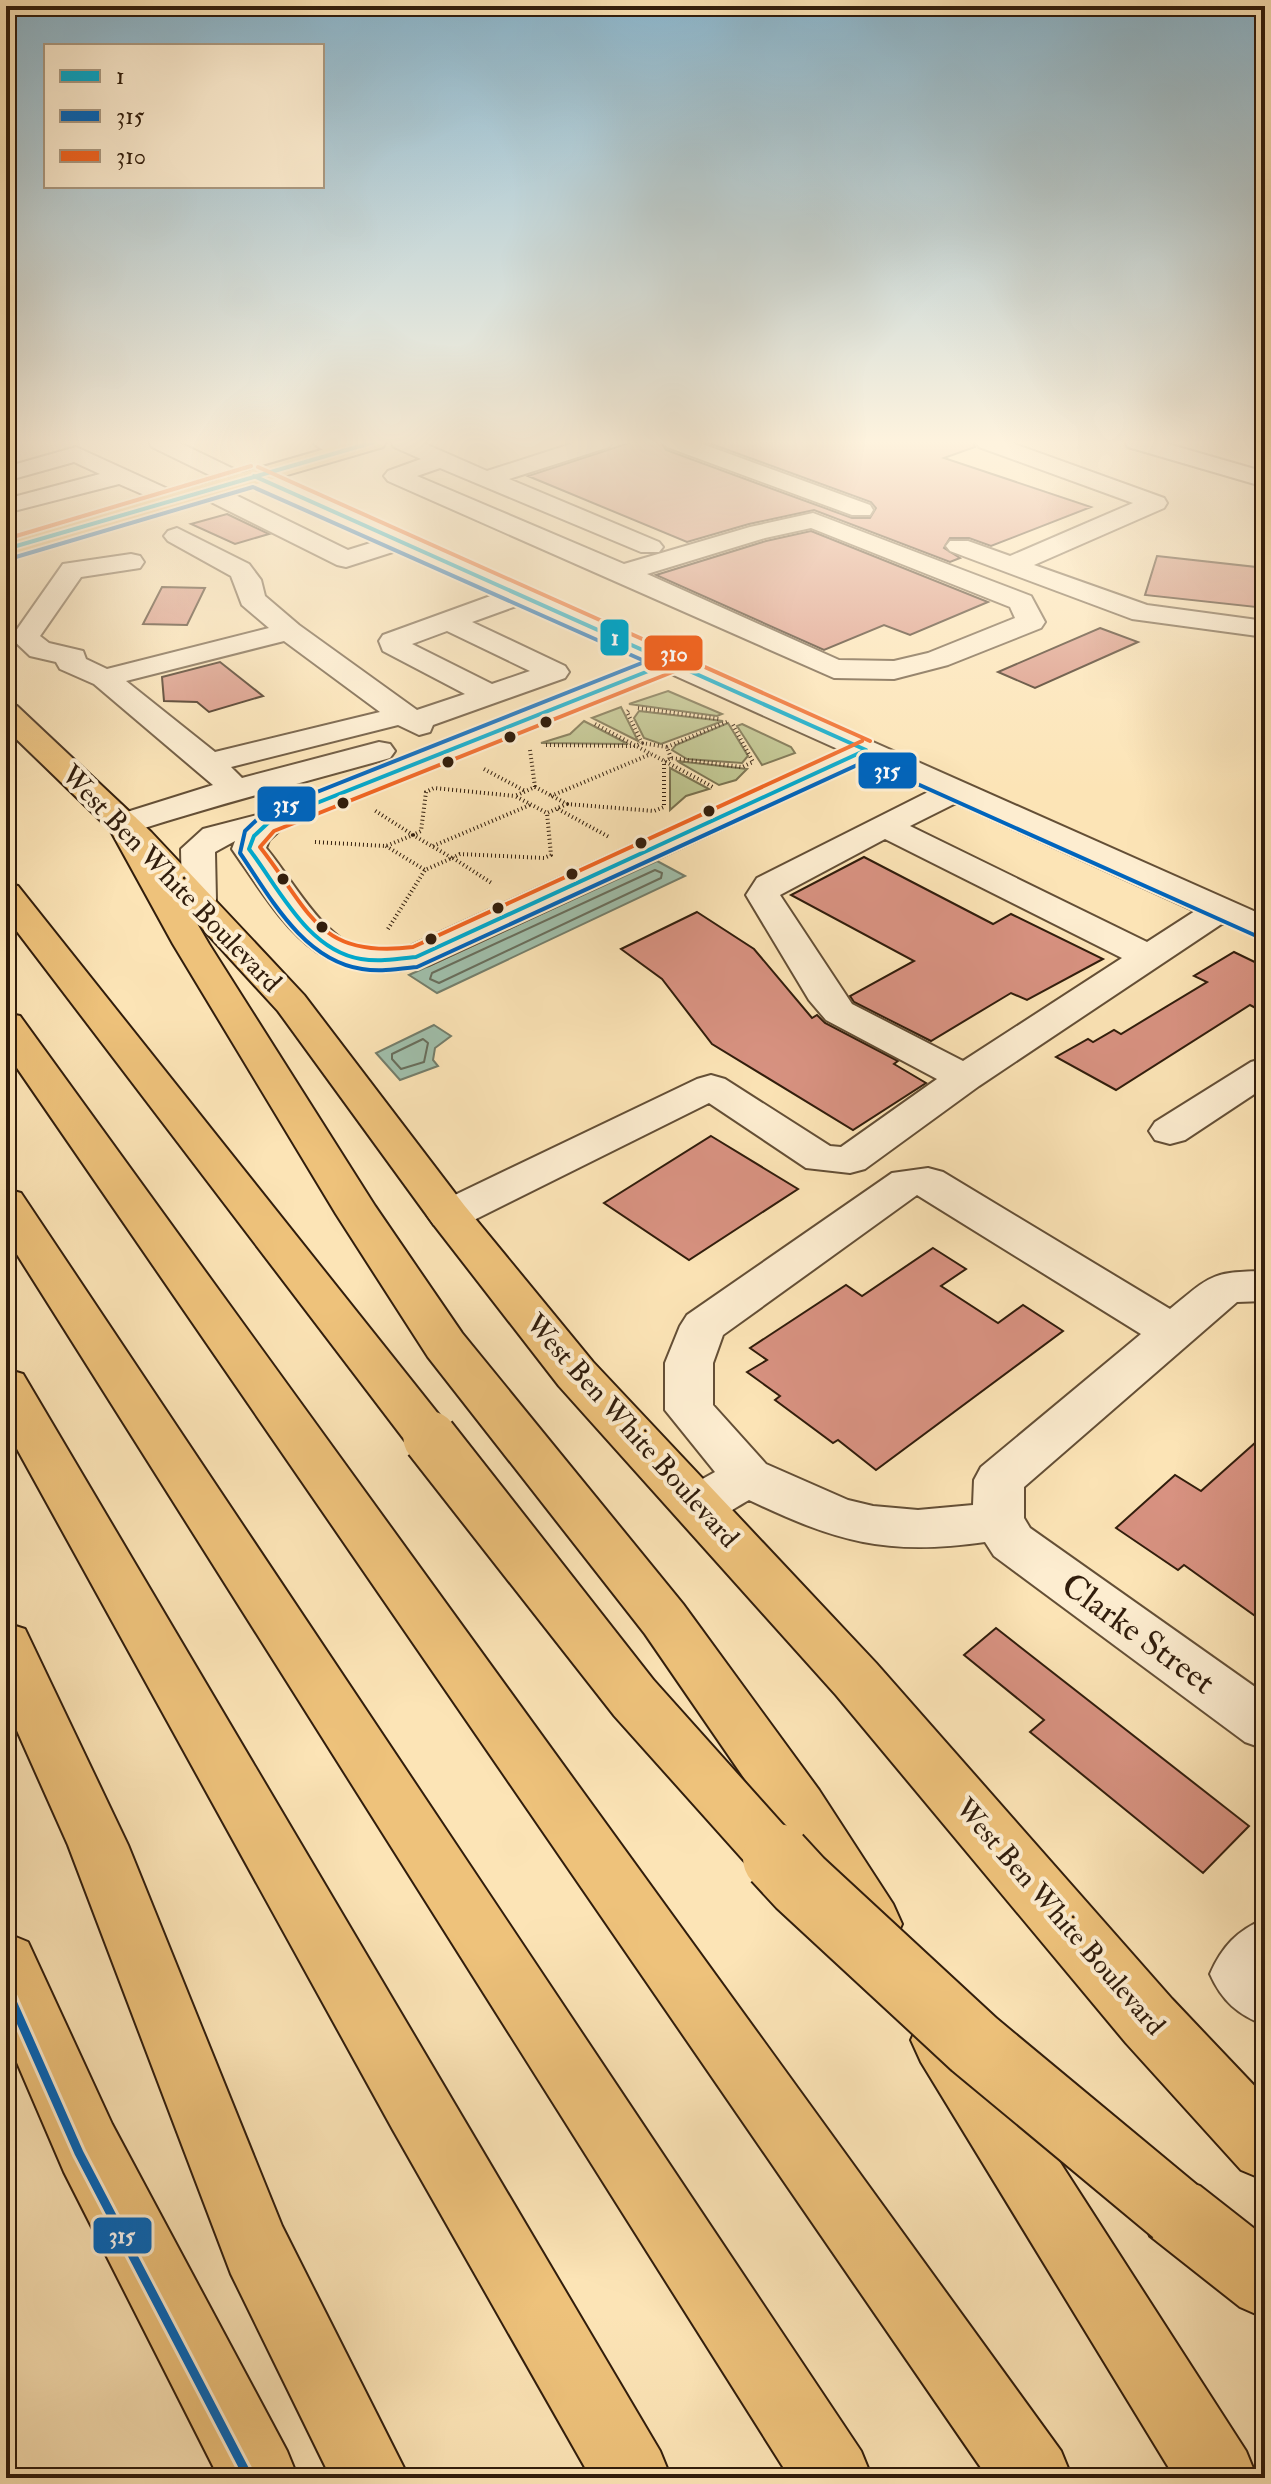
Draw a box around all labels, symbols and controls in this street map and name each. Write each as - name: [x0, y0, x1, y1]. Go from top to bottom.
- legend: [44, 44, 324, 188]
- text: 1: [116, 61, 125, 92]
- text: 315: [116, 101, 145, 132]
- text: 310: [116, 141, 146, 172]
- line badge: 1: [599, 618, 630, 657]
- text: 1: [611, 624, 619, 652]
- line badge: 310: [643, 634, 704, 672]
- text: 310: [660, 640, 688, 668]
- unlabelled marker: [538, 714, 554, 730]
- unlabelled marker: [502, 729, 518, 745]
- line badge: 315: [857, 751, 918, 790]
- unlabelled marker: [440, 754, 456, 770]
- street label: West Ben White Boulevard: [53, 757, 289, 1000]
- text: 315: [874, 757, 900, 785]
- line badge: 315: [256, 785, 317, 823]
- text: 315: [273, 791, 299, 819]
- unlabelled marker: [335, 795, 351, 811]
- unlabelled marker: [701, 803, 717, 819]
- unlabelled marker: [633, 835, 649, 851]
- unlabelled marker: [564, 866, 580, 882]
- unlabelled marker: [275, 871, 291, 887]
- unlabelled marker: [490, 900, 506, 916]
- unlabelled marker: [314, 919, 330, 935]
- unlabelled marker: [423, 931, 439, 947]
- street label: West Ben White Boulevard: [517, 1306, 746, 1555]
- street label: Clarke Street: [1053, 1564, 1223, 1704]
- street label: West Ben White Boulevard: [947, 1791, 1173, 2043]
- line badge: 315: [92, 2216, 153, 2255]
- text: 315: [109, 2222, 135, 2250]

